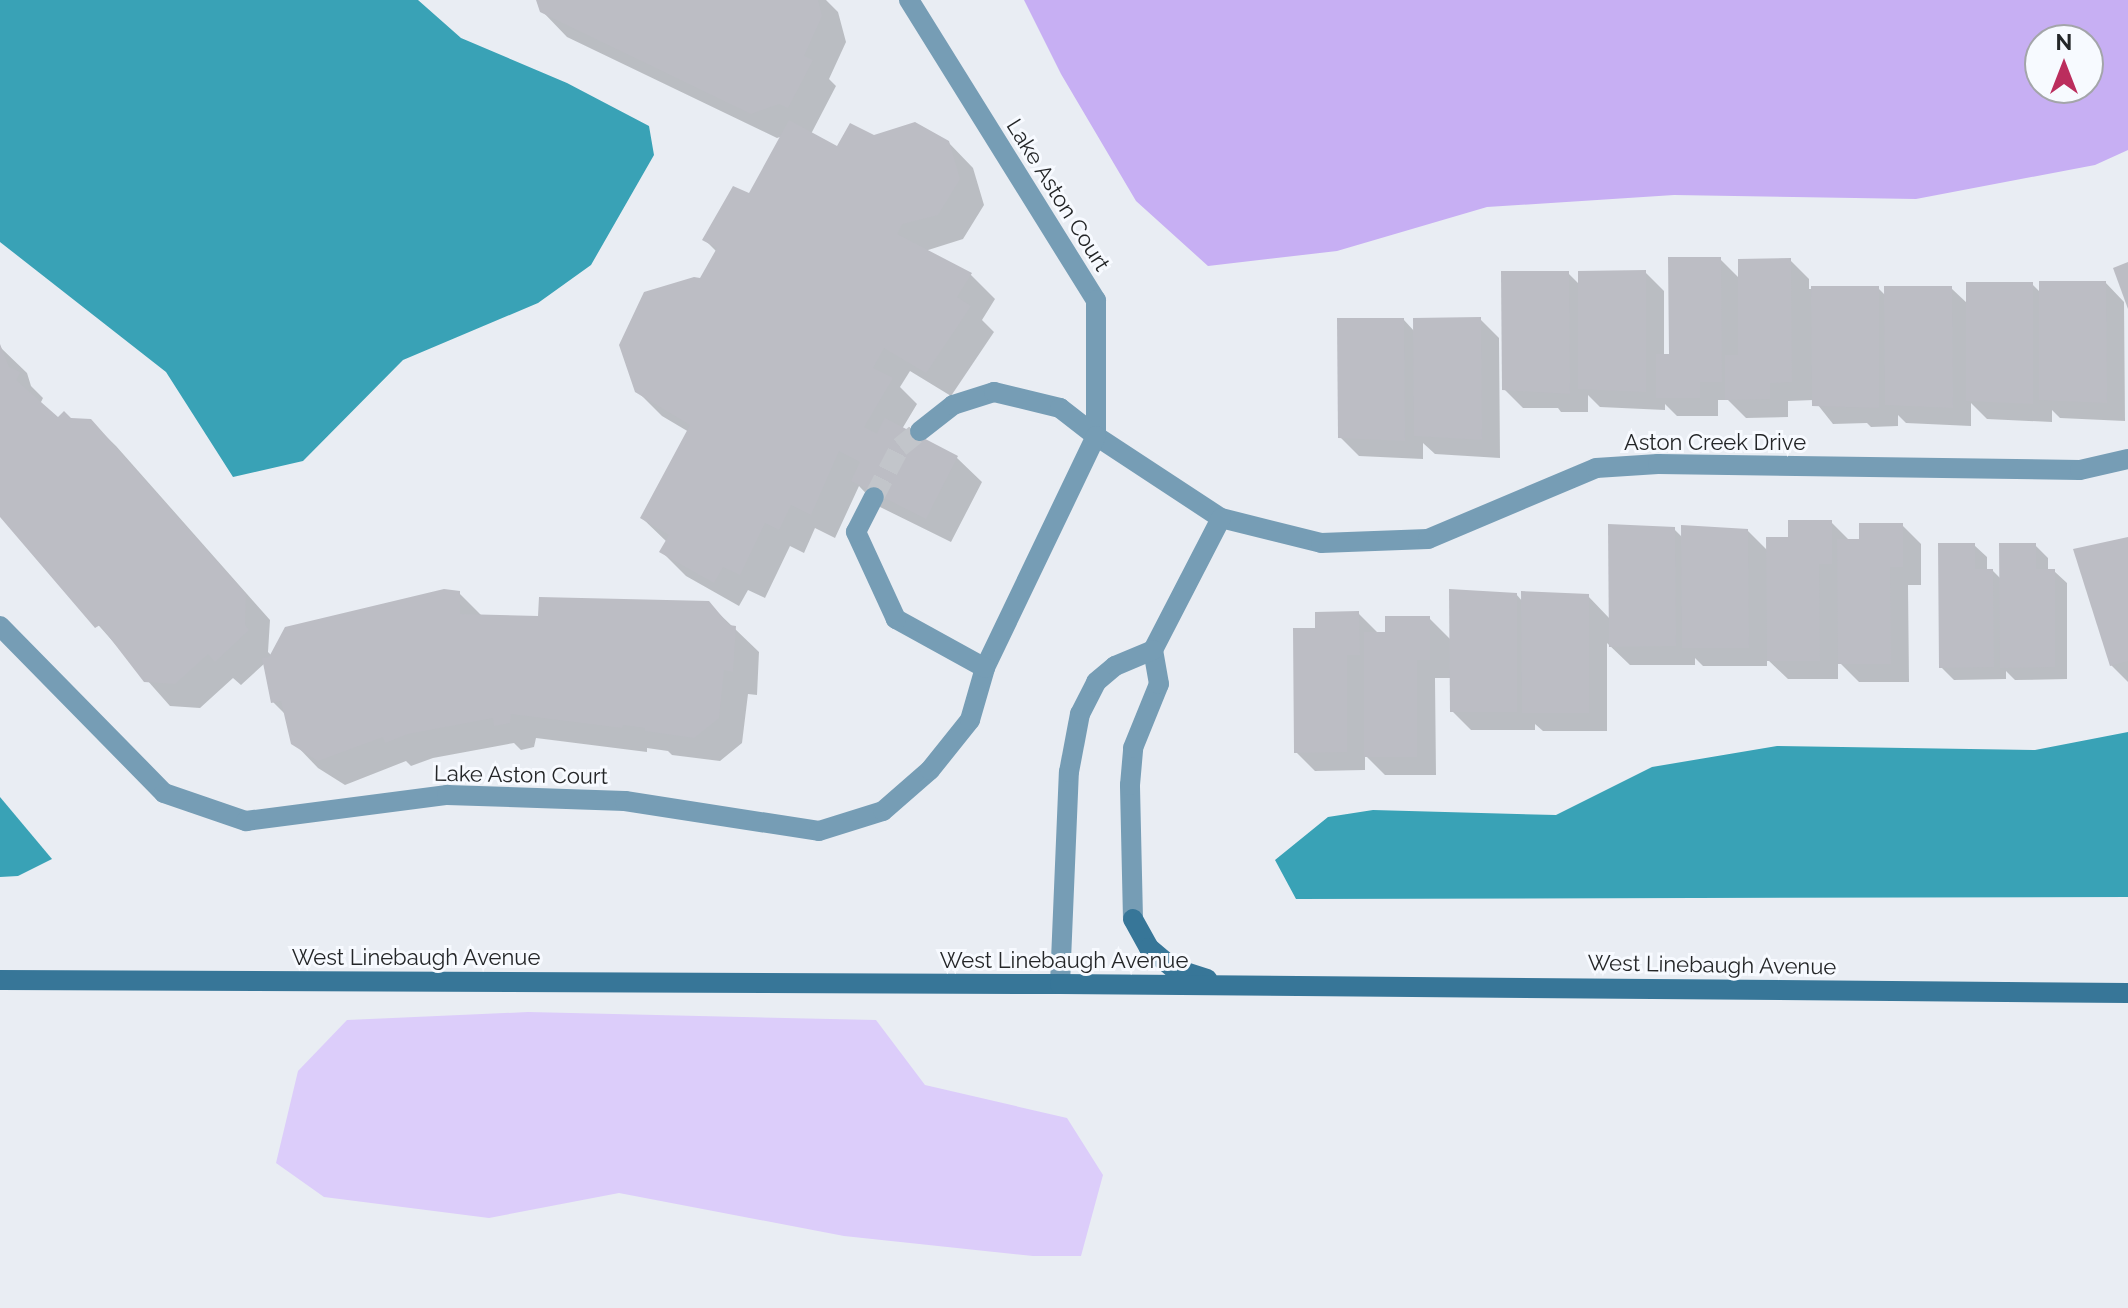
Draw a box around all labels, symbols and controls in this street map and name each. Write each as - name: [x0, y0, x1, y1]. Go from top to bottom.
- north arrow: [2024, 24, 2104, 104]
- text: N: [2056, 29, 2072, 55]
- street label: Lake Aston Court: [1000, 114, 1116, 276]
- street label: Aston Creek Drive: [1624, 430, 1806, 456]
- street label: Lake Aston Court: [433, 760, 609, 790]
- street label: West Linebaugh Avenue: [291, 945, 541, 971]
- street label: West Linebaugh Avenue: [939, 948, 1189, 974]
- street label: West Linebaugh Avenue: [1587, 950, 1837, 980]

